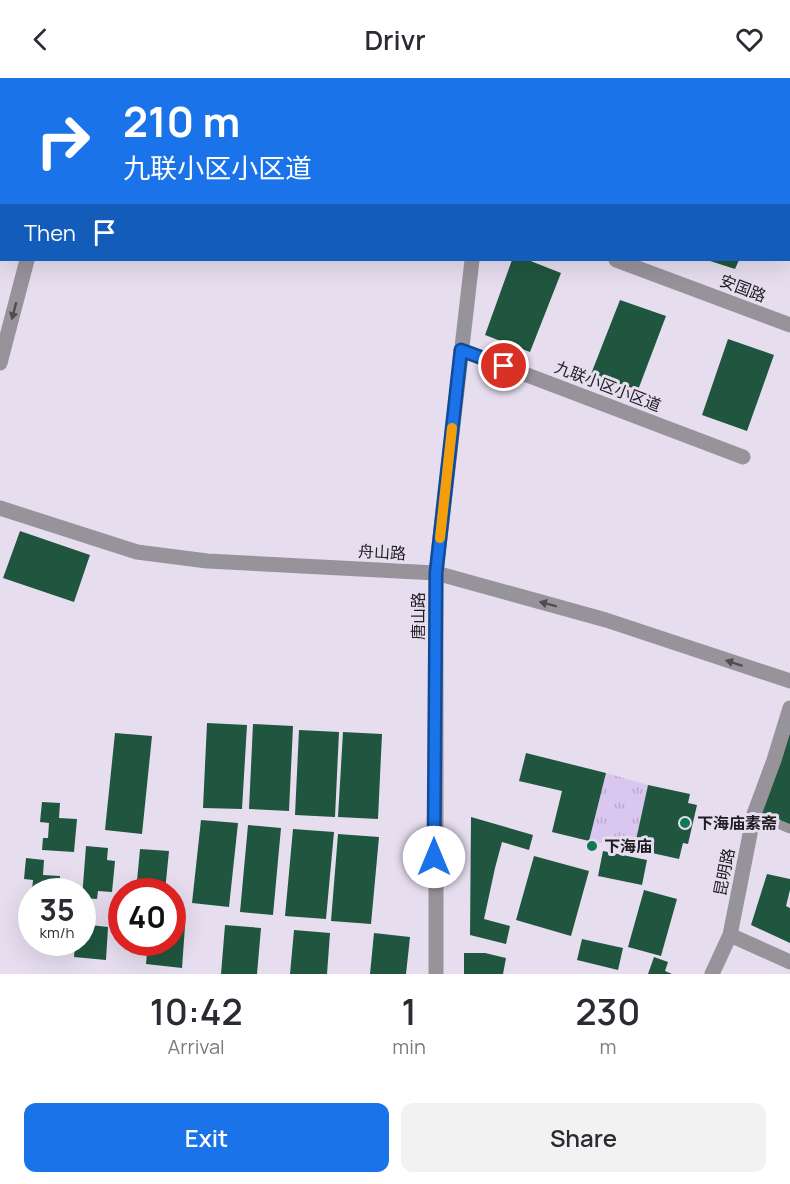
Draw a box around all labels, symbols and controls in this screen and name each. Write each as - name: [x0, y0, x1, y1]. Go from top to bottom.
- text: Drivr: [364, 21, 426, 58]
- icon: back: [24, 23, 57, 56]
- icon: heart: [733, 23, 766, 56]
- text: 210 m: [123, 92, 240, 150]
- icon: right: [24, 102, 102, 180]
- text: 九联小区小区道: [123, 149, 312, 186]
- icon: arrive: [88, 216, 121, 249]
- text: Then: [24, 218, 76, 248]
- street label: 安国路: [717, 269, 769, 307]
- one-way arrow: [8, 302, 18, 320]
- pin: [478, 340, 529, 391]
- icon: arrive: [487, 349, 520, 382]
- street label: 九联小区小区道: [552, 356, 664, 416]
- street label: 舟山路: [357, 540, 407, 564]
- street label: 唐山路: [407, 592, 429, 640]
- one-way arrow: [539, 599, 558, 609]
- one-way arrow: [725, 658, 743, 667]
- place label: 下海庙素斋: [697, 812, 777, 834]
- marker: 下海庙素斋: [678, 816, 692, 830]
- position arrow: [402, 825, 466, 889]
- place label: 下海庙: [604, 835, 652, 857]
- marker: 下海庙: [585, 839, 599, 853]
- street label: 昆明路: [709, 846, 739, 898]
- speed limit sign: 40: [108, 878, 186, 956]
- text: 35: [39, 889, 75, 930]
- text: km/h: [40, 922, 74, 943]
- text: 10:42: [150, 987, 243, 1036]
- text: 1: [401, 987, 417, 1036]
- text: 230: [575, 987, 640, 1036]
- text: Arrival: [168, 1033, 225, 1060]
- text: min: [392, 1033, 426, 1060]
- text: m: [599, 1033, 616, 1060]
- button: Exit: [24, 1103, 389, 1172]
- button: Share: [401, 1103, 766, 1172]

